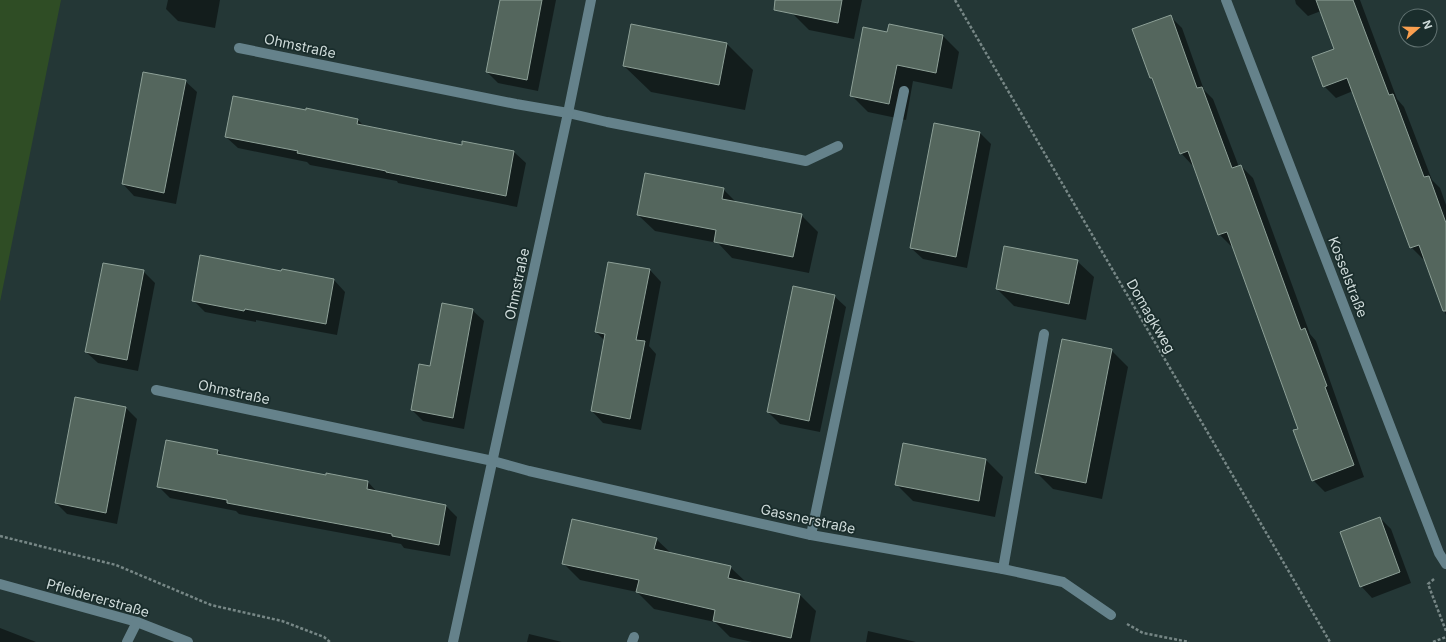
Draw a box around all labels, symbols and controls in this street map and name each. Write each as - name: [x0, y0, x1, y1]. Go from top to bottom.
- north arrow: [1398, 8, 1438, 48]
- text: N: [1419, 18, 1435, 31]
- street label: Ohmstraße: [263, 30, 338, 61]
- street label: Kosselstraße: [1325, 234, 1372, 320]
- street label: Ohmstraße: [501, 246, 532, 321]
- street label: Domagkweg: [1123, 276, 1180, 356]
- street label: Ohmstraße: [197, 376, 272, 407]
- street label: Gassnerstraße: [759, 500, 857, 537]
- street label: Pfleidererstraße: [45, 575, 152, 620]

